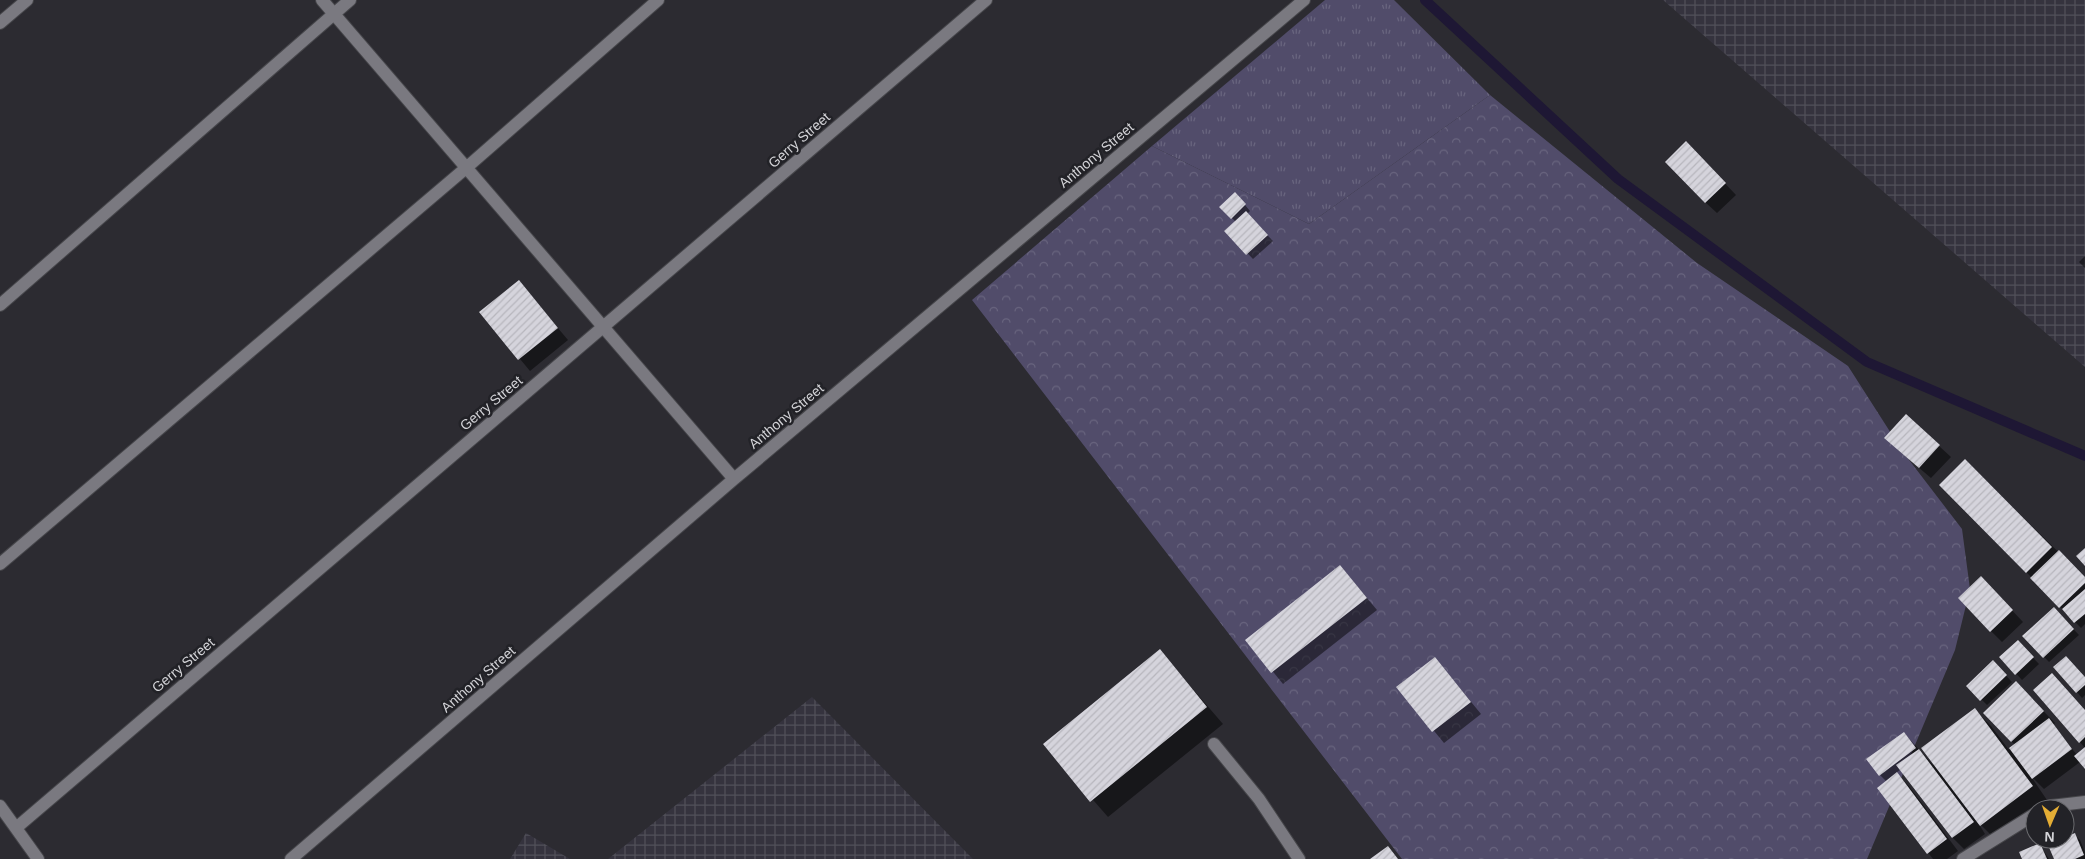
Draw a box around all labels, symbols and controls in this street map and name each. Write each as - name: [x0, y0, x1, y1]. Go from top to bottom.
- street label: Gerry Street: [765, 109, 833, 171]
- street label: Anthony Street: [1055, 119, 1137, 191]
- street label: Gerry Street: [457, 372, 525, 434]
- street label: Anthony Street: [745, 380, 827, 452]
- street label: Gerry Street: [149, 634, 217, 696]
- street label: Anthony Street: [438, 643, 518, 715]
- north arrow: [2025, 799, 2075, 849]
- text: N: [2044, 829, 2055, 845]

